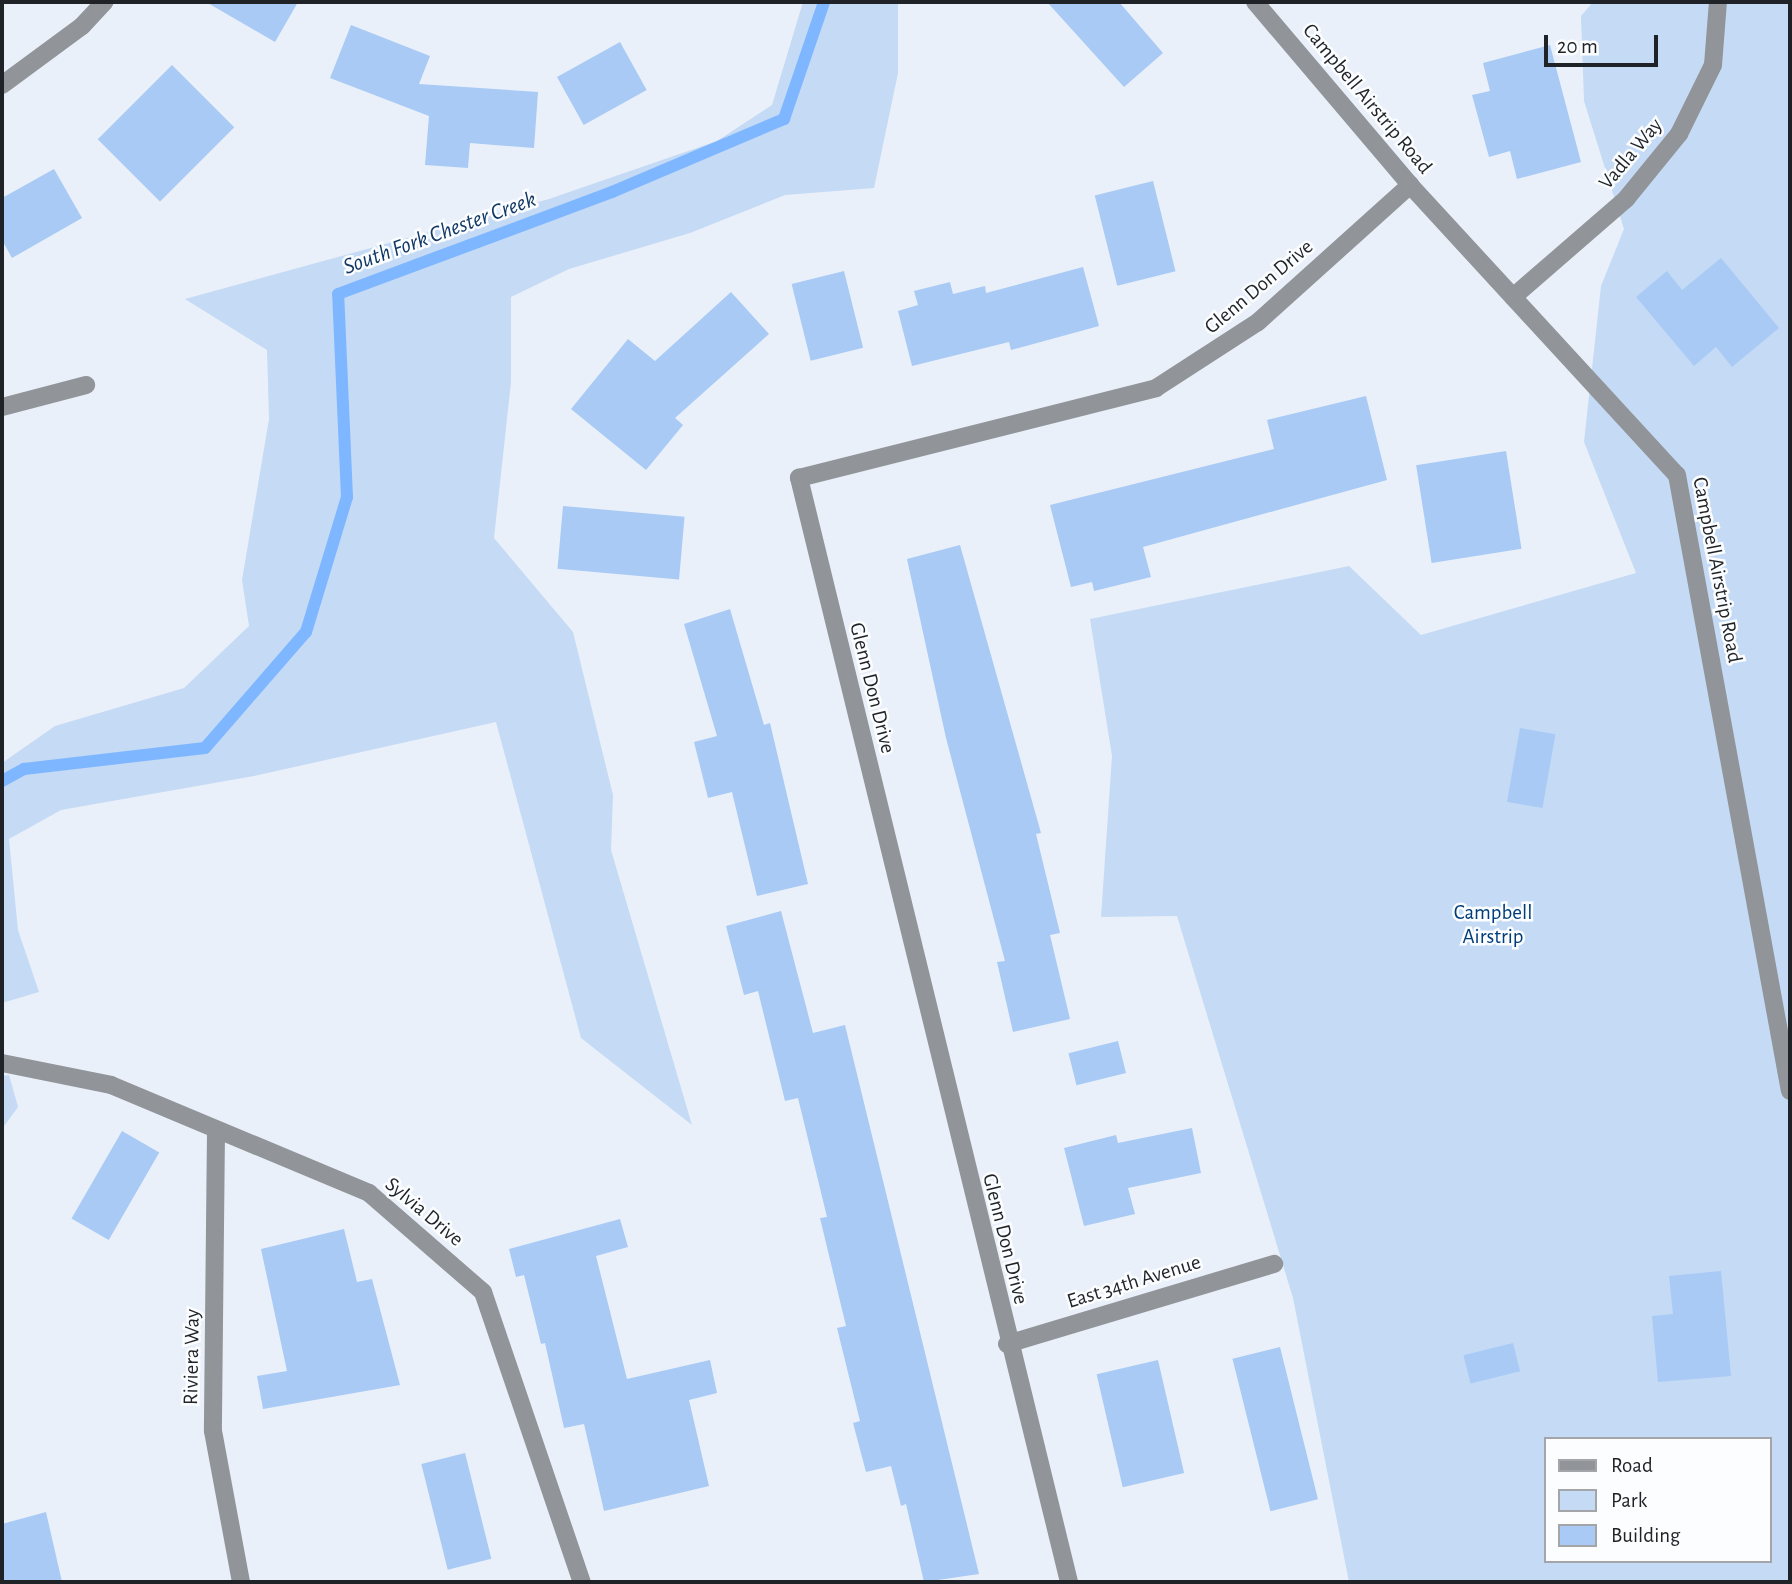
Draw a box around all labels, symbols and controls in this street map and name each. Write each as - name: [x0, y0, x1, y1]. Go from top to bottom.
- street label: Campbell Airstrip Road: [1297, 19, 1437, 179]
- scale bar: [1547, 21, 1661, 65]
- text: 20 m: [1557, 36, 1598, 57]
- street label: Vadla Way: [1594, 113, 1668, 195]
- water label: South Fork Chester Creek: [340, 186, 540, 282]
- street label: Glenn Don Drive: [1200, 234, 1318, 340]
- street label: Campbell Airstrip Road: [1687, 475, 1747, 665]
- street label: Glenn Don Drive: [844, 620, 900, 756]
- park label: Campbell Airstrip: [1454, 900, 1532, 950]
- street label: Glenn Don Drive: [977, 1171, 1033, 1307]
- street label: Sylvia Drive: [380, 1172, 468, 1252]
- street label: East 34th Avenue: [1064, 1250, 1204, 1314]
- street label: Riviera Way: [179, 1309, 205, 1405]
- legend: [1544, 1437, 1771, 1563]
- text: Road: [1611, 1455, 1653, 1476]
- text: Park: [1611, 1490, 1647, 1511]
- text: Building: [1611, 1525, 1680, 1546]

